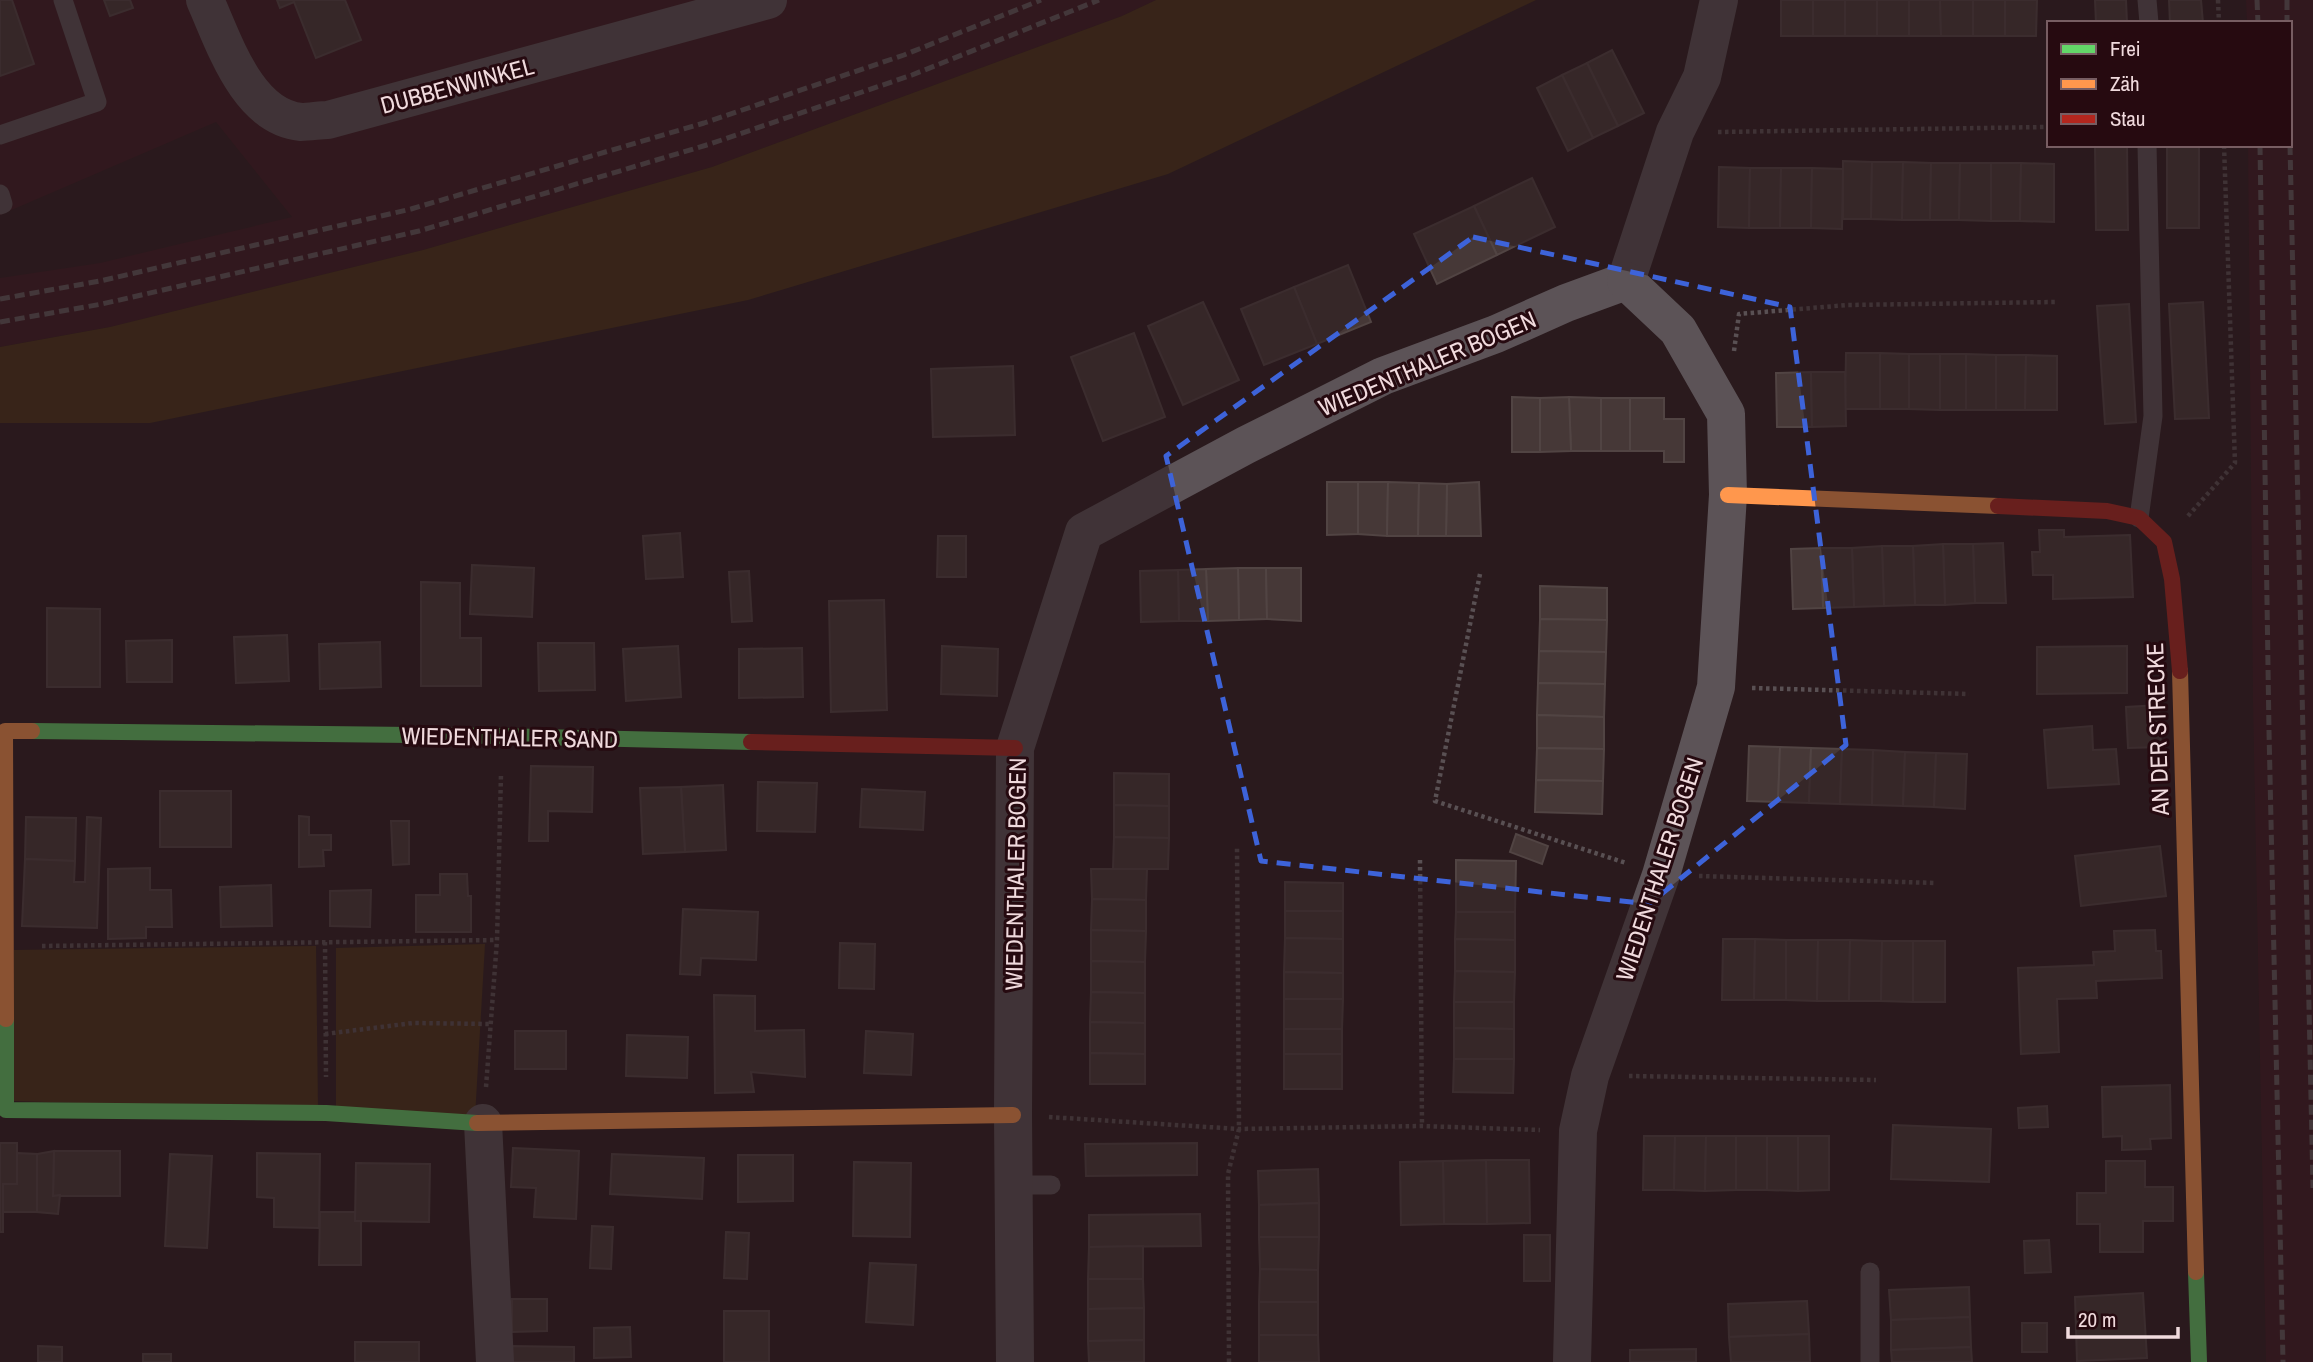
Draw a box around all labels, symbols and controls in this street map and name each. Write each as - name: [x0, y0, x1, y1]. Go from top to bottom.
- legend: [2047, 21, 2292, 147]
- text: Frei: [2110, 34, 2141, 63]
- street label: DUBBENWINKEL: [377, 49, 537, 121]
- text: Zäh: [2110, 69, 2140, 98]
- text: Stau: [2110, 104, 2145, 133]
- street label: WIEDENTHALER BOGEN: [1314, 303, 1540, 423]
- street label: AN DER STRECKE: [2138, 642, 2176, 817]
- street label: WIEDENTHALER SAND: [401, 719, 619, 755]
- street label: WIEDENTHALER BOGEN: [1608, 753, 1710, 985]
- street label: WIEDENTHALER BOGEN: [997, 757, 1033, 991]
- scale bar: [2068, 1296, 2178, 1340]
- text: 20 m: [2078, 1305, 2116, 1334]

